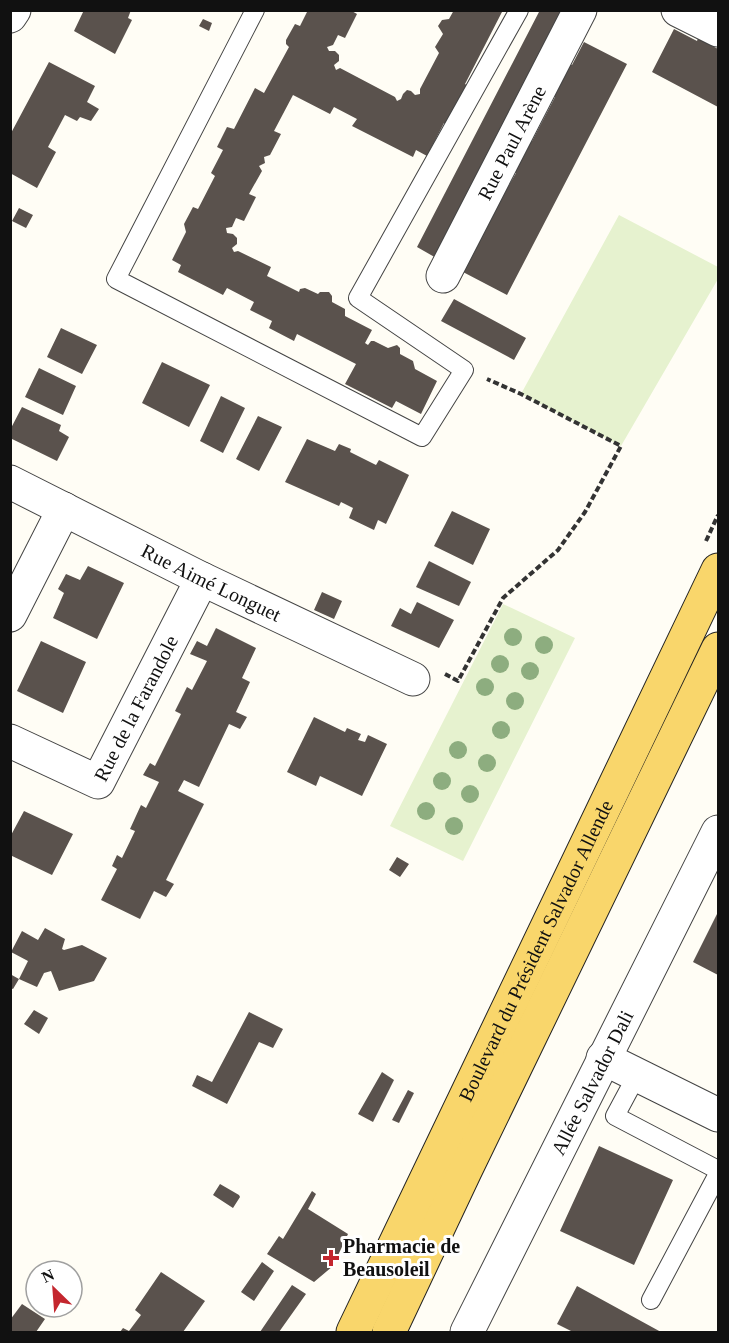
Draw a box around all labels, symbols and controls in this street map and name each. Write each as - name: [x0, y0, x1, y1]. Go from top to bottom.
- street label: Rue Paul Arène: [473, 82, 550, 204]
- street label: Rue Aimé Longuet: [138, 539, 285, 626]
- street label: Rue de la Farandole: [89, 632, 182, 785]
- street label: Boulevard du Président Salvador Allende: [454, 796, 617, 1105]
- street label: Allée Salvador Dali: [547, 1006, 638, 1159]
- place label: Pharmacie de Beausoleil: [343, 1235, 460, 1280]
- marker: Pharmacie de Beausoleil: [324, 1251, 338, 1265]
- north arrow: [24, 1259, 84, 1319]
- text: N: [39, 1266, 57, 1286]

